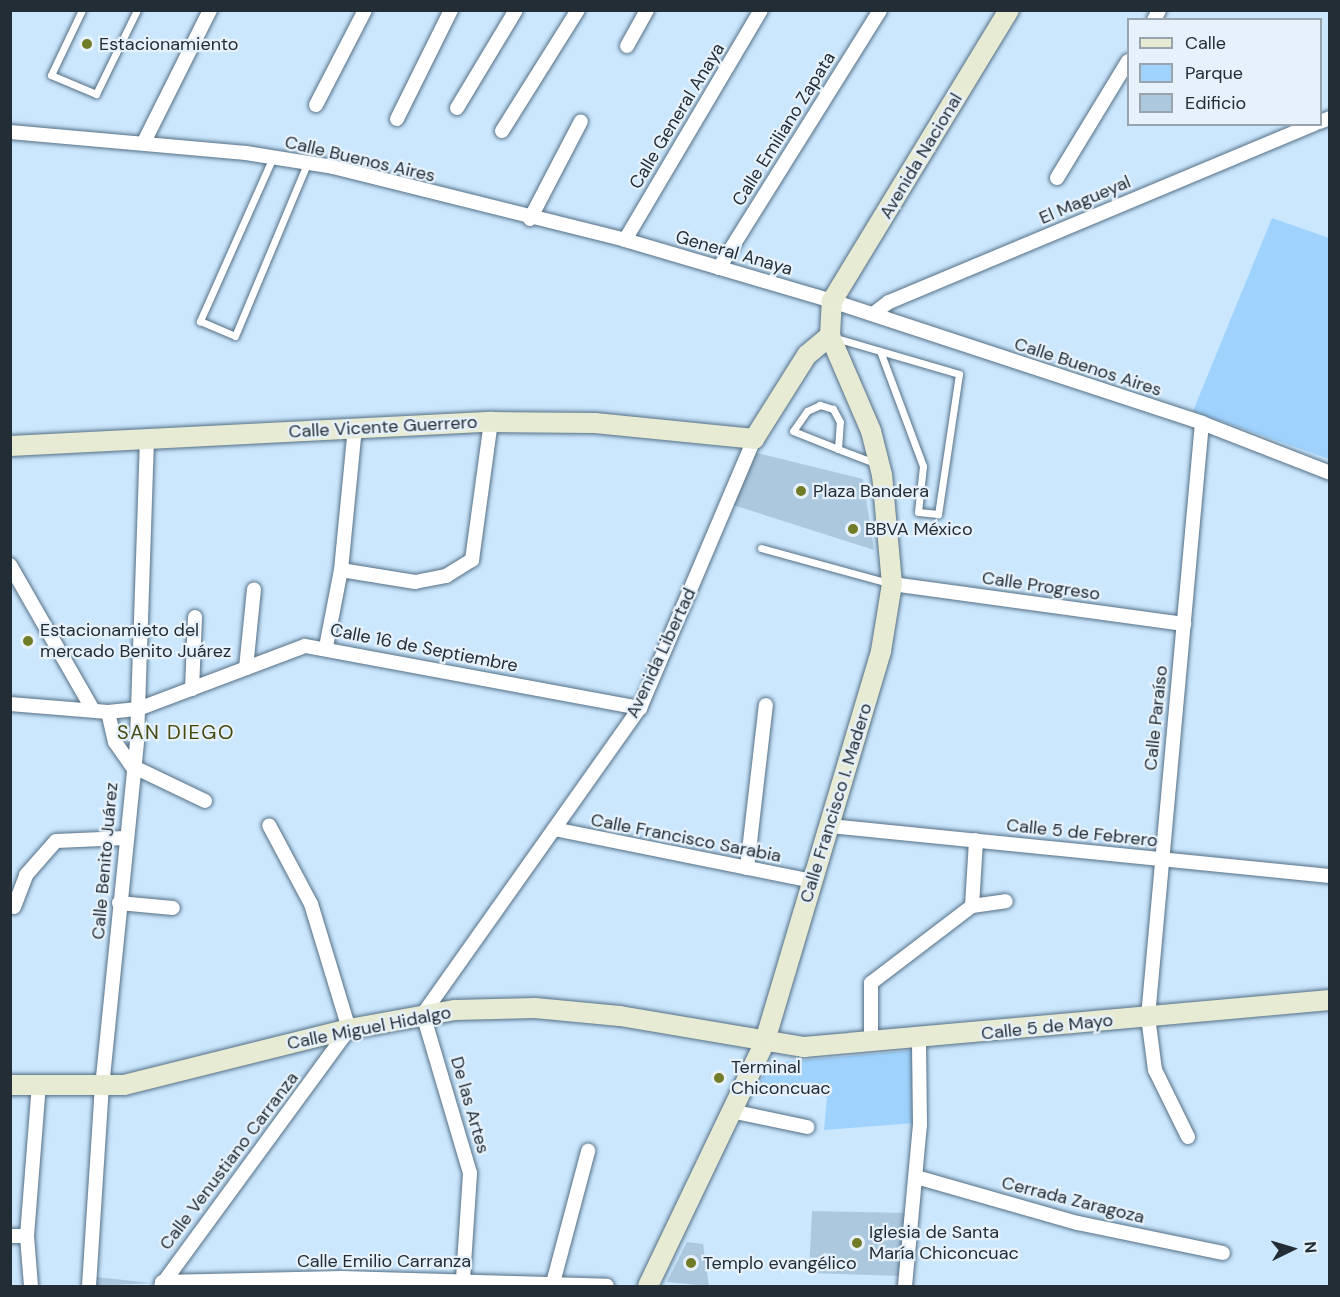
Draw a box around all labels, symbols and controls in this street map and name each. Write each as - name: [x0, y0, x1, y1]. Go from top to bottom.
- legend: [1127, 18, 1322, 126]
- text: Calle: [1185, 31, 1226, 55]
- place label: Estacionamiento: [99, 33, 238, 55]
- marker: Estacionamiento: [80, 37, 94, 51]
- street label: Calle General Anaya: [625, 39, 729, 193]
- street label: Calle Emiliano Zapata: [728, 48, 840, 210]
- text: Parque: [1185, 61, 1243, 85]
- street label: Avenida Nacional: [875, 89, 967, 223]
- text: Edificio: [1185, 91, 1246, 115]
- street label: Calle Buenos Aires: [283, 131, 437, 187]
- street label: El Magueyal: [1036, 171, 1134, 229]
- street label: General Anaya: [673, 226, 795, 280]
- street label: Calle Buenos Aires: [1012, 333, 1164, 401]
- street label: Calle Vicente Guerrero: [288, 411, 478, 443]
- place label: Plaza Bandera: [813, 480, 929, 502]
- marker: Plaza Bandera: [794, 484, 808, 498]
- place label: BBVA México: [865, 518, 973, 540]
- marker: BBVA México: [846, 522, 860, 536]
- street label: Calle Progreso: [981, 567, 1101, 605]
- street label: Avenida Libertad: [621, 585, 701, 721]
- street label: Calle 16 de Septiembre: [328, 619, 520, 677]
- place label: Estacionamieto del mercado Benito Juárez: [40, 620, 231, 662]
- marker: Estacionamieto del mercado Benito Juárez: [21, 634, 35, 648]
- street label: Calle Paraíso: [1140, 664, 1172, 772]
- street label: Calle Francisco I. Madero: [795, 701, 877, 905]
- district label: SAN DIEGO: [117, 720, 235, 744]
- street label: Calle Benito Juárez: [87, 782, 123, 940]
- street label: Calle Francisco Sarabia: [589, 809, 783, 867]
- street label: Calle 5 de Febrero: [1005, 814, 1159, 852]
- street label: Calle Miguel Hidalgo: [285, 1002, 453, 1054]
- street label: Calle 5 de Mayo: [980, 1009, 1114, 1045]
- street label: De las Artes: [446, 1054, 494, 1156]
- place label: Terminal Chiconcuac: [731, 1057, 831, 1100]
- street label: Calle Venustiano Carranza: [155, 1068, 303, 1254]
- marker: Terminal Chiconcuac: [712, 1071, 726, 1085]
- street label: Cerrada Zaragoza: [999, 1172, 1147, 1228]
- north arrow: [1262, 1219, 1322, 1279]
- place label: Iglesia de Santa María Chiconcuac: [869, 1222, 1019, 1264]
- marker: Iglesia de Santa María Chiconcuac: [850, 1236, 864, 1250]
- text: N: [1299, 1241, 1321, 1254]
- street label: Calle Emilio Carranza: [297, 1250, 471, 1272]
- place label: Templo evangélico: [703, 1252, 857, 1274]
- marker: Templo evangélico: [684, 1256, 698, 1270]

